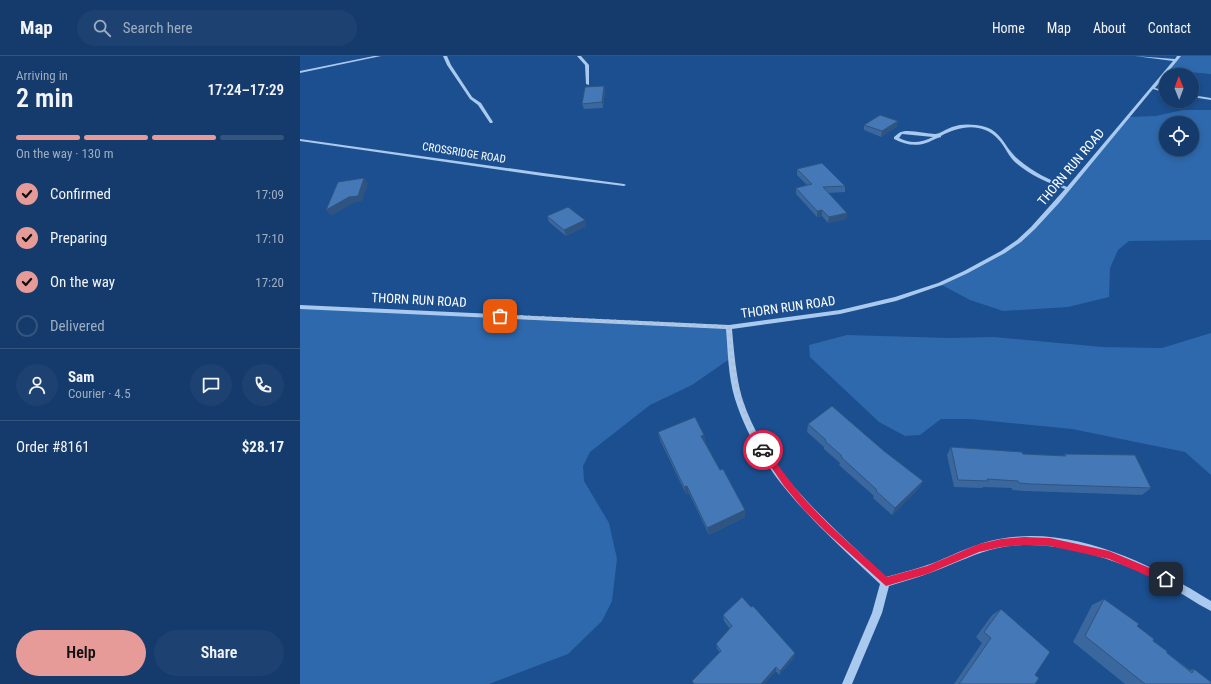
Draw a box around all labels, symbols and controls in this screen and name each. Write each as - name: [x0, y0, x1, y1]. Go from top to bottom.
- search box: [77, 10, 357, 46]
- text: Map: [20, 16, 53, 39]
- icon: search: [91, 17, 113, 39]
- text: Search here: [123, 19, 193, 37]
- text: Home: [992, 20, 1025, 36]
- text: Map: [1047, 20, 1071, 36]
- text: About: [1093, 20, 1126, 36]
- text: Contact: [1148, 20, 1191, 36]
- text: Arriving in: [16, 68, 68, 83]
- north arrow: [1159, 68, 1199, 108]
- map controls: [1159, 68, 1199, 156]
- text: 17:24–17:29: [207, 81, 284, 99]
- text: 2 min: [16, 83, 74, 113]
- button: locate: [1159, 116, 1199, 156]
- street label: THORN RUN ROAD: [1035, 126, 1107, 208]
- street label: CROSSRIDGE ROAD: [421, 140, 507, 166]
- text: On the way · 130 m: [16, 146, 113, 161]
- icon: check: [16, 183, 38, 205]
- text: Confirmed: [50, 185, 111, 203]
- text: 17:09: [255, 187, 284, 202]
- icon: check: [16, 227, 38, 249]
- text: Preparing: [50, 229, 107, 247]
- text: 17:10: [255, 231, 284, 246]
- icon: check: [16, 271, 38, 293]
- text: On the way: [50, 273, 115, 291]
- text: 17:20: [255, 275, 284, 290]
- street label: THORN RUN ROAD: [371, 290, 467, 310]
- street label: THORN RUN ROAD: [740, 293, 836, 321]
- pin: [483, 299, 517, 333]
- icon: bag: [489, 305, 511, 327]
- text: Delivered: [50, 317, 105, 335]
- button: person: [16, 364, 58, 406]
- button: chat: [190, 364, 232, 406]
- button: phone: [242, 364, 284, 406]
- text: Sam: [68, 368, 94, 386]
- text: Courier · 4.5: [68, 386, 131, 401]
- courier: [743, 430, 783, 470]
- text: Order #8161: [16, 438, 90, 456]
- text: $28.17: [242, 438, 284, 456]
- icon: car: [752, 439, 774, 461]
- pin: [1149, 562, 1183, 596]
- icon: home: [1155, 568, 1177, 590]
- button: Help: [16, 630, 146, 676]
- button: Share: [154, 630, 284, 676]

